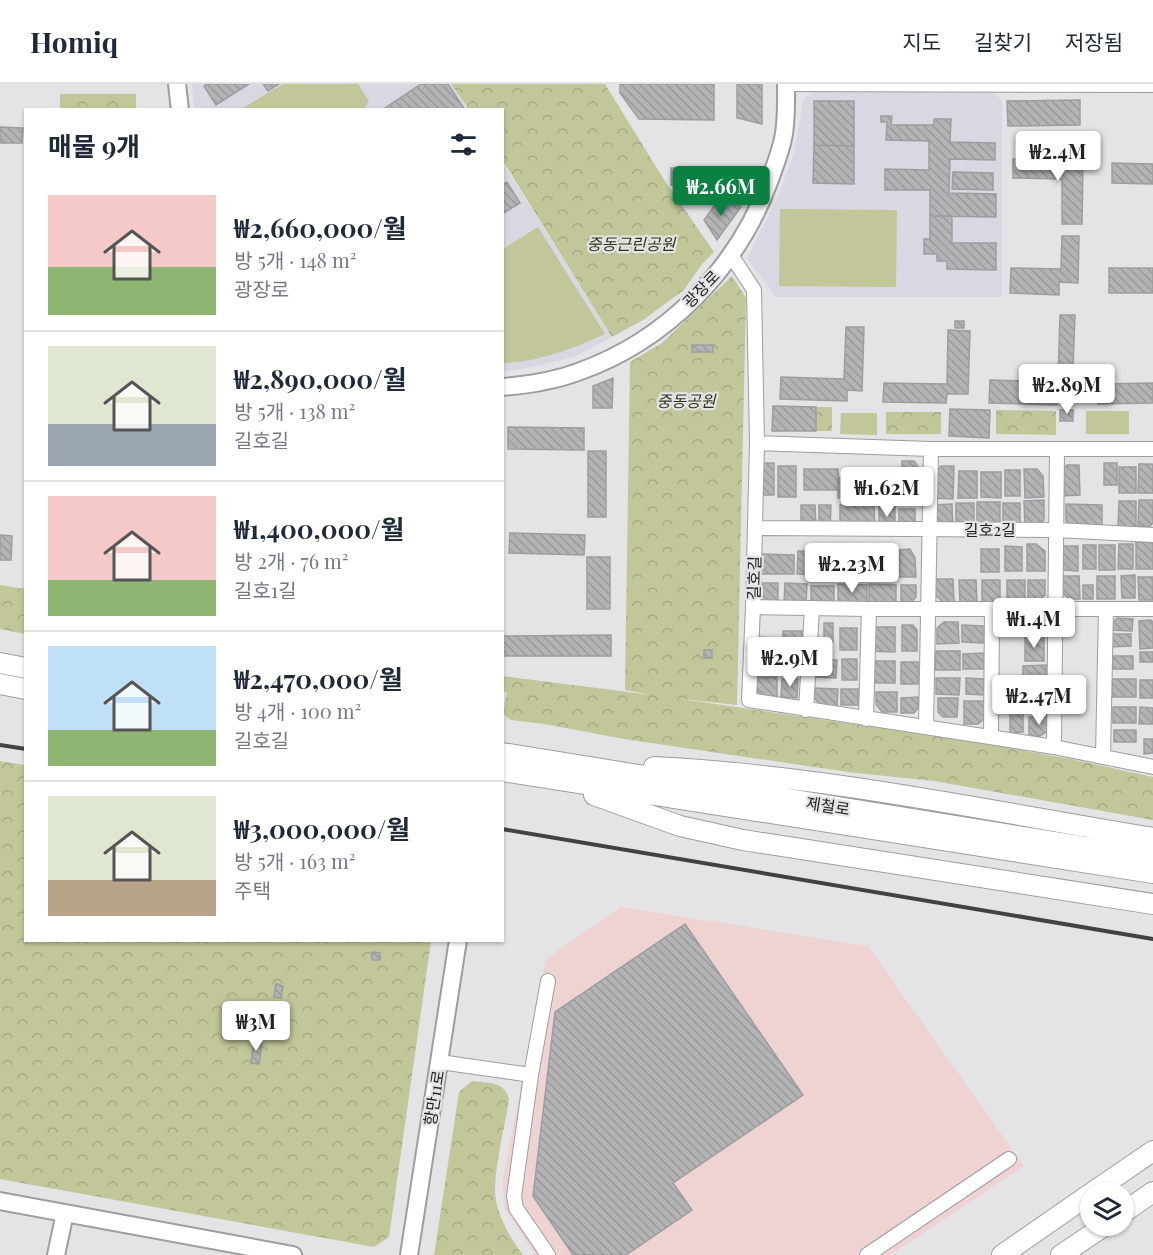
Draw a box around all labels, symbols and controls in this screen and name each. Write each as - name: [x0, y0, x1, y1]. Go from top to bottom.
- text: Homiq: [30, 23, 118, 60]
- text: 지도: [902, 27, 941, 55]
- text: 길찾기: [974, 27, 1032, 55]
- text: 저장됨: [1065, 27, 1123, 55]
- text: 매물 9개: [48, 128, 140, 163]
- icon: filters: [447, 128, 480, 161]
- pin: ₩2.4M: [1016, 131, 1100, 182]
- text: ₩2.4M: [1030, 137, 1086, 164]
- pin: ₩2.66M: [672, 166, 770, 217]
- text: ₩2.66M: [687, 172, 755, 199]
- text: ₩2,660,000/월: [234, 210, 407, 245]
- icon: home: [96, 219, 168, 291]
- park label: 중동근린공원: [587, 233, 676, 254]
- text: 방 5개 · 148 m²: [234, 246, 357, 273]
- street label: 광장로: [678, 265, 724, 312]
- text: 광장로: [234, 275, 289, 302]
- text: ₩2,890,000/월: [234, 361, 407, 396]
- pin: ₩2.89M: [1018, 364, 1116, 415]
- icon: home: [96, 370, 168, 442]
- text: ₩2.89M: [1033, 370, 1101, 397]
- park label: 중동공원: [657, 390, 717, 411]
- text: 방 5개 · 138 m²: [234, 397, 355, 424]
- text: 길호길: [234, 426, 289, 453]
- pin: ₩1.62M: [838, 467, 936, 518]
- text: ₩1.62M: [854, 473, 920, 500]
- text: ₩1,400,000/월: [234, 511, 404, 546]
- street label: 길호2길: [964, 519, 1016, 540]
- icon: home: [96, 520, 168, 592]
- pin: ₩2.23M: [803, 543, 901, 594]
- text: 방 2개 · 76 m²: [234, 547, 349, 574]
- text: ₩2.23M: [819, 549, 885, 576]
- street label: 길호길: [743, 556, 764, 600]
- text: 길호1길: [234, 576, 297, 603]
- pin: ₩1.4M: [992, 598, 1076, 649]
- text: ₩1.4M: [1007, 604, 1061, 631]
- pin: ₩2.9M: [748, 637, 832, 688]
- text: ₩2.9M: [761, 643, 819, 670]
- text: ₩2,470,000/월: [234, 661, 403, 696]
- icon: home: [96, 670, 168, 742]
- pin: ₩2.47M: [990, 675, 1088, 726]
- text: ₩2.47M: [1006, 681, 1072, 708]
- text: 방 4개 · 100 m²: [234, 697, 361, 724]
- text: 길호길: [234, 726, 289, 753]
- street label: 제철로: [805, 792, 852, 819]
- text: ₩3,000,000/월: [234, 811, 410, 846]
- icon: home: [96, 820, 168, 892]
- text: 방 5개 · 163 m²: [234, 847, 356, 874]
- text: 주택: [234, 876, 271, 903]
- pin: ₩3M: [227, 1001, 285, 1052]
- text: ₩3M: [236, 1007, 276, 1034]
- street label: 항만11로: [419, 1068, 448, 1127]
- map controls: [1080, 1182, 1134, 1236]
- button: layers: [1080, 1182, 1134, 1236]

